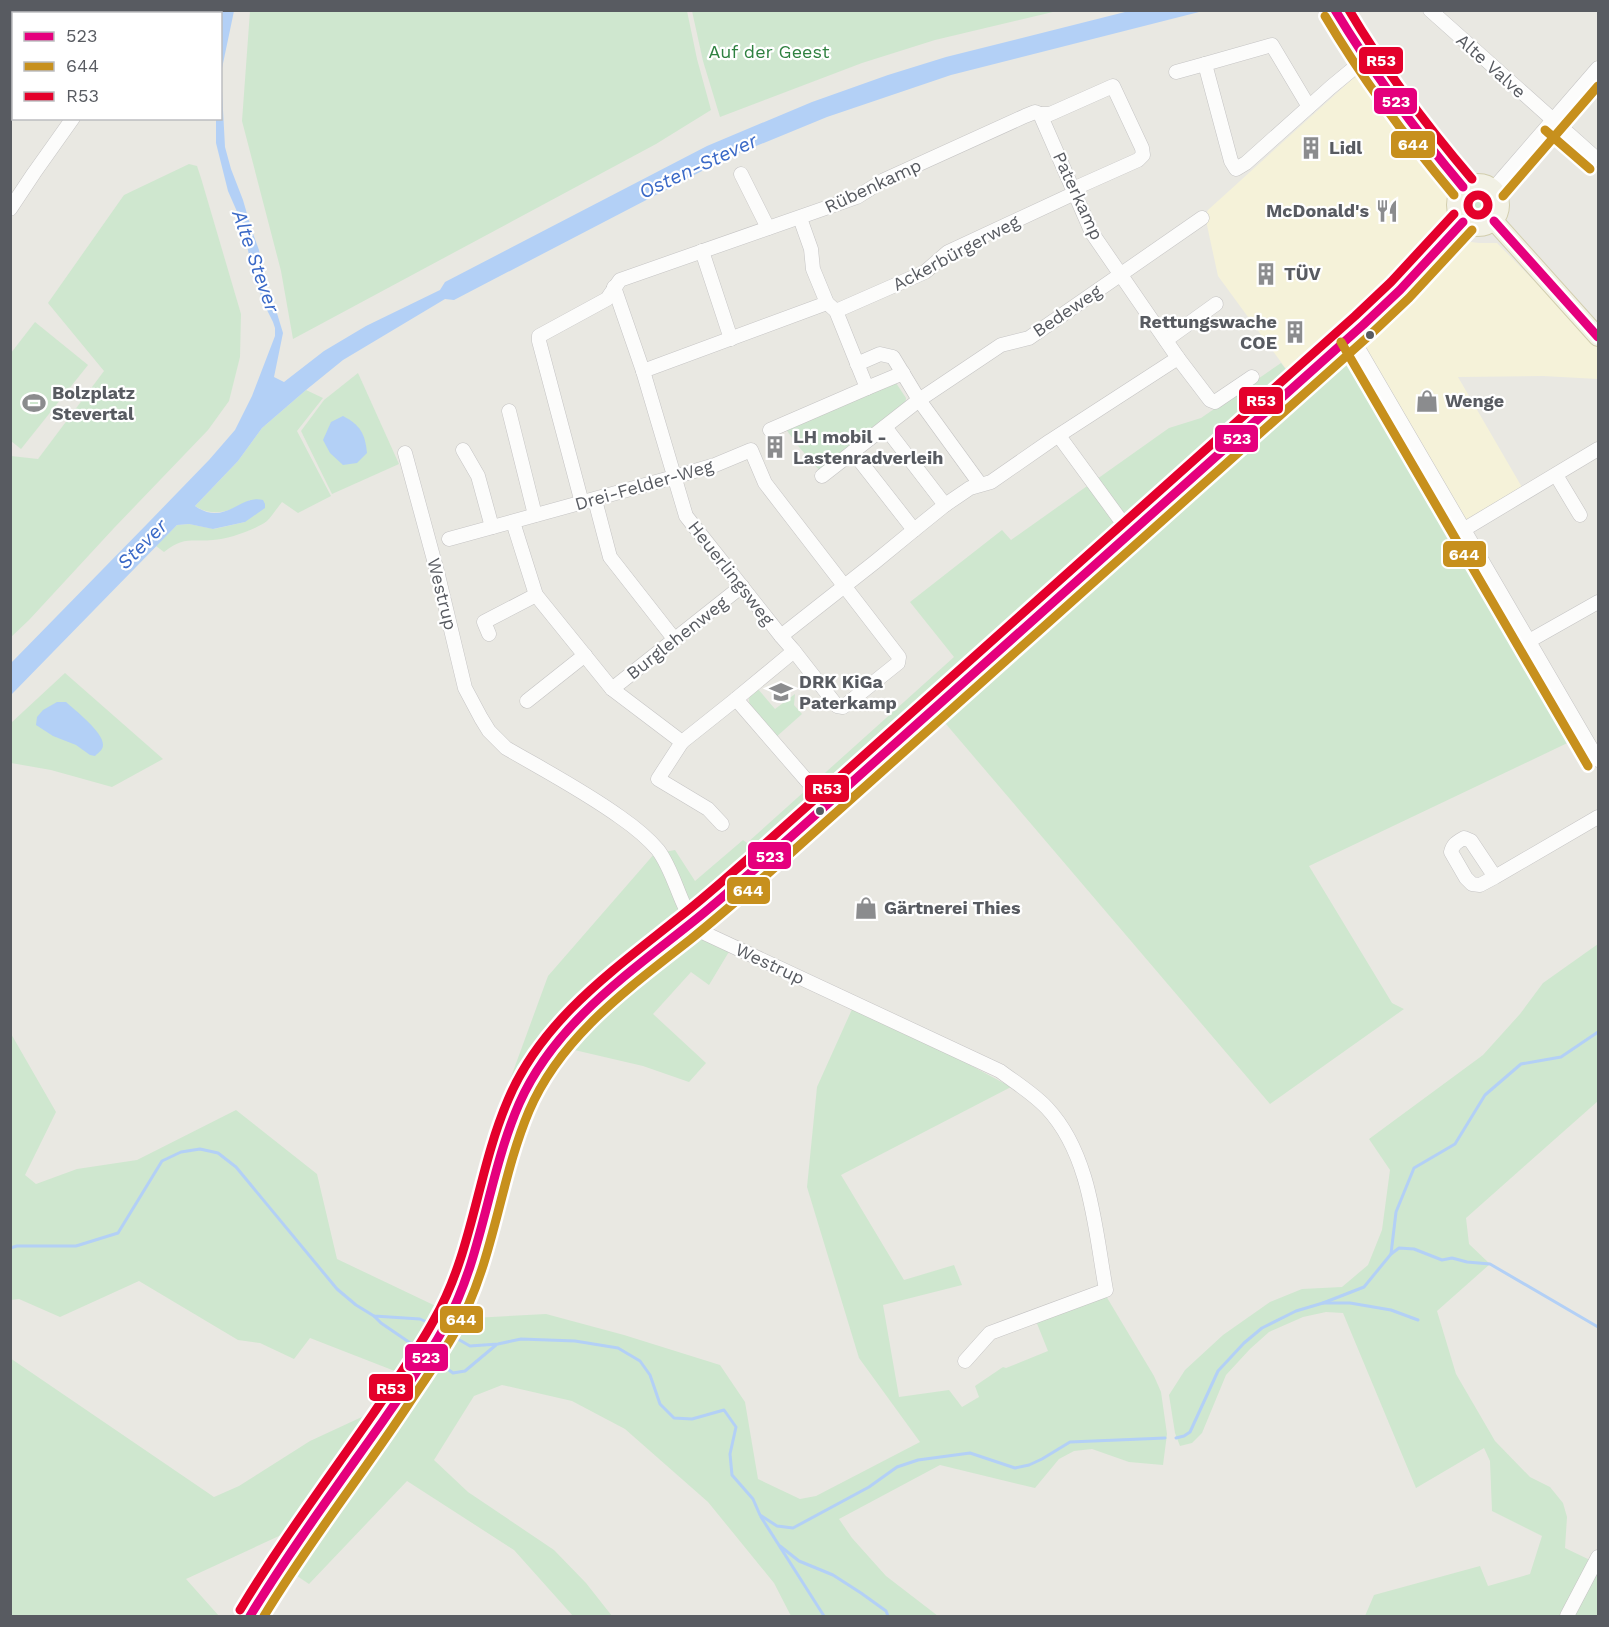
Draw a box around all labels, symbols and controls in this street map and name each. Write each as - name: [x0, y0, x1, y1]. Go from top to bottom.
- legend: [12, 12, 222, 120]
- text: 523: [66, 25, 97, 46]
- street label: Alte Valve: [1452, 29, 1530, 102]
- park label: Auf der Geest: [709, 41, 830, 62]
- line badge: R53: [1358, 46, 1404, 75]
- text: R53: [1366, 51, 1396, 70]
- text: 644: [66, 55, 99, 76]
- text: R53: [66, 85, 99, 106]
- line badge: 523: [1373, 87, 1418, 115]
- text: 523: [1382, 92, 1410, 111]
- water label: Osten-Stever: [635, 128, 762, 204]
- line badge: 644: [1390, 130, 1436, 159]
- building icon: Lidl: [1298, 135, 1324, 161]
- text: 644: [1398, 135, 1428, 154]
- place label: Lidl: [1329, 137, 1362, 158]
- street label: Paterkamp: [1049, 148, 1108, 243]
- street label: Rübenkamp: [821, 154, 925, 217]
- restaurant icon: McDonald's: [1374, 198, 1400, 224]
- place label: McDonald's: [1266, 200, 1369, 221]
- water label: Alte Stever: [227, 206, 285, 316]
- street label: Ackerbürgerweg: [889, 210, 1023, 295]
- building icon: TÜV: [1253, 261, 1279, 287]
- place label: TÜV: [1284, 263, 1322, 284]
- street label: Bedeweg: [1028, 280, 1105, 341]
- place label: Rettungswache COE: [1139, 311, 1277, 353]
- building icon: Rettungswache COE: [1282, 319, 1308, 345]
- unlabelled marker: [1364, 329, 1376, 341]
- place label: Bolzplatz Stevertal: [52, 382, 135, 424]
- line badge: R53: [1238, 386, 1284, 415]
- shop icon: Wenge: [1414, 388, 1440, 414]
- sports icon: Bolzplatz Stevertal: [21, 390, 47, 416]
- place label: Wenge: [1445, 390, 1504, 411]
- text: R53: [1246, 391, 1276, 410]
- line badge: 523: [1214, 424, 1259, 453]
- place label: LH mobil - Lastenradverleih: [793, 426, 943, 468]
- text: 523: [1223, 429, 1251, 448]
- building icon: LH mobil - Lastenradverleih: [762, 434, 788, 460]
- street label: Drei-Felder-Weg: [572, 455, 716, 514]
- water label: Stever: [112, 513, 173, 574]
- street label: Heuerlingsweg: [684, 516, 779, 630]
- line badge: 644: [1442, 540, 1487, 568]
- text: 644: [1449, 545, 1479, 564]
- street label: Westrup: [423, 556, 462, 632]
- street label: Burglehenweg: [622, 591, 732, 684]
- place label: DRK KiGa Paterkamp: [799, 671, 897, 713]
- school or university icon: DRK KiGa Paterkamp: [768, 679, 794, 705]
- line badge: R53: [804, 774, 850, 803]
- text: R53: [812, 779, 842, 798]
- unlabelled marker: [814, 805, 826, 817]
- line badge: 523: [747, 841, 792, 870]
- text: 523: [756, 847, 784, 866]
- line badge: 644: [726, 876, 771, 905]
- text: 644: [733, 881, 763, 900]
- shop icon: Gärtnerei Thies: [853, 895, 879, 921]
- place label: Gärtnerei Thies: [884, 897, 1021, 918]
- street label: Westrup: [732, 938, 808, 989]
- line badge: 644: [439, 1305, 484, 1334]
- text: 644: [446, 1310, 476, 1329]
- line badge: 523: [404, 1343, 449, 1372]
- text: 523: [412, 1348, 440, 1367]
- line badge: R53: [368, 1373, 414, 1402]
- text: R53: [376, 1379, 406, 1398]

